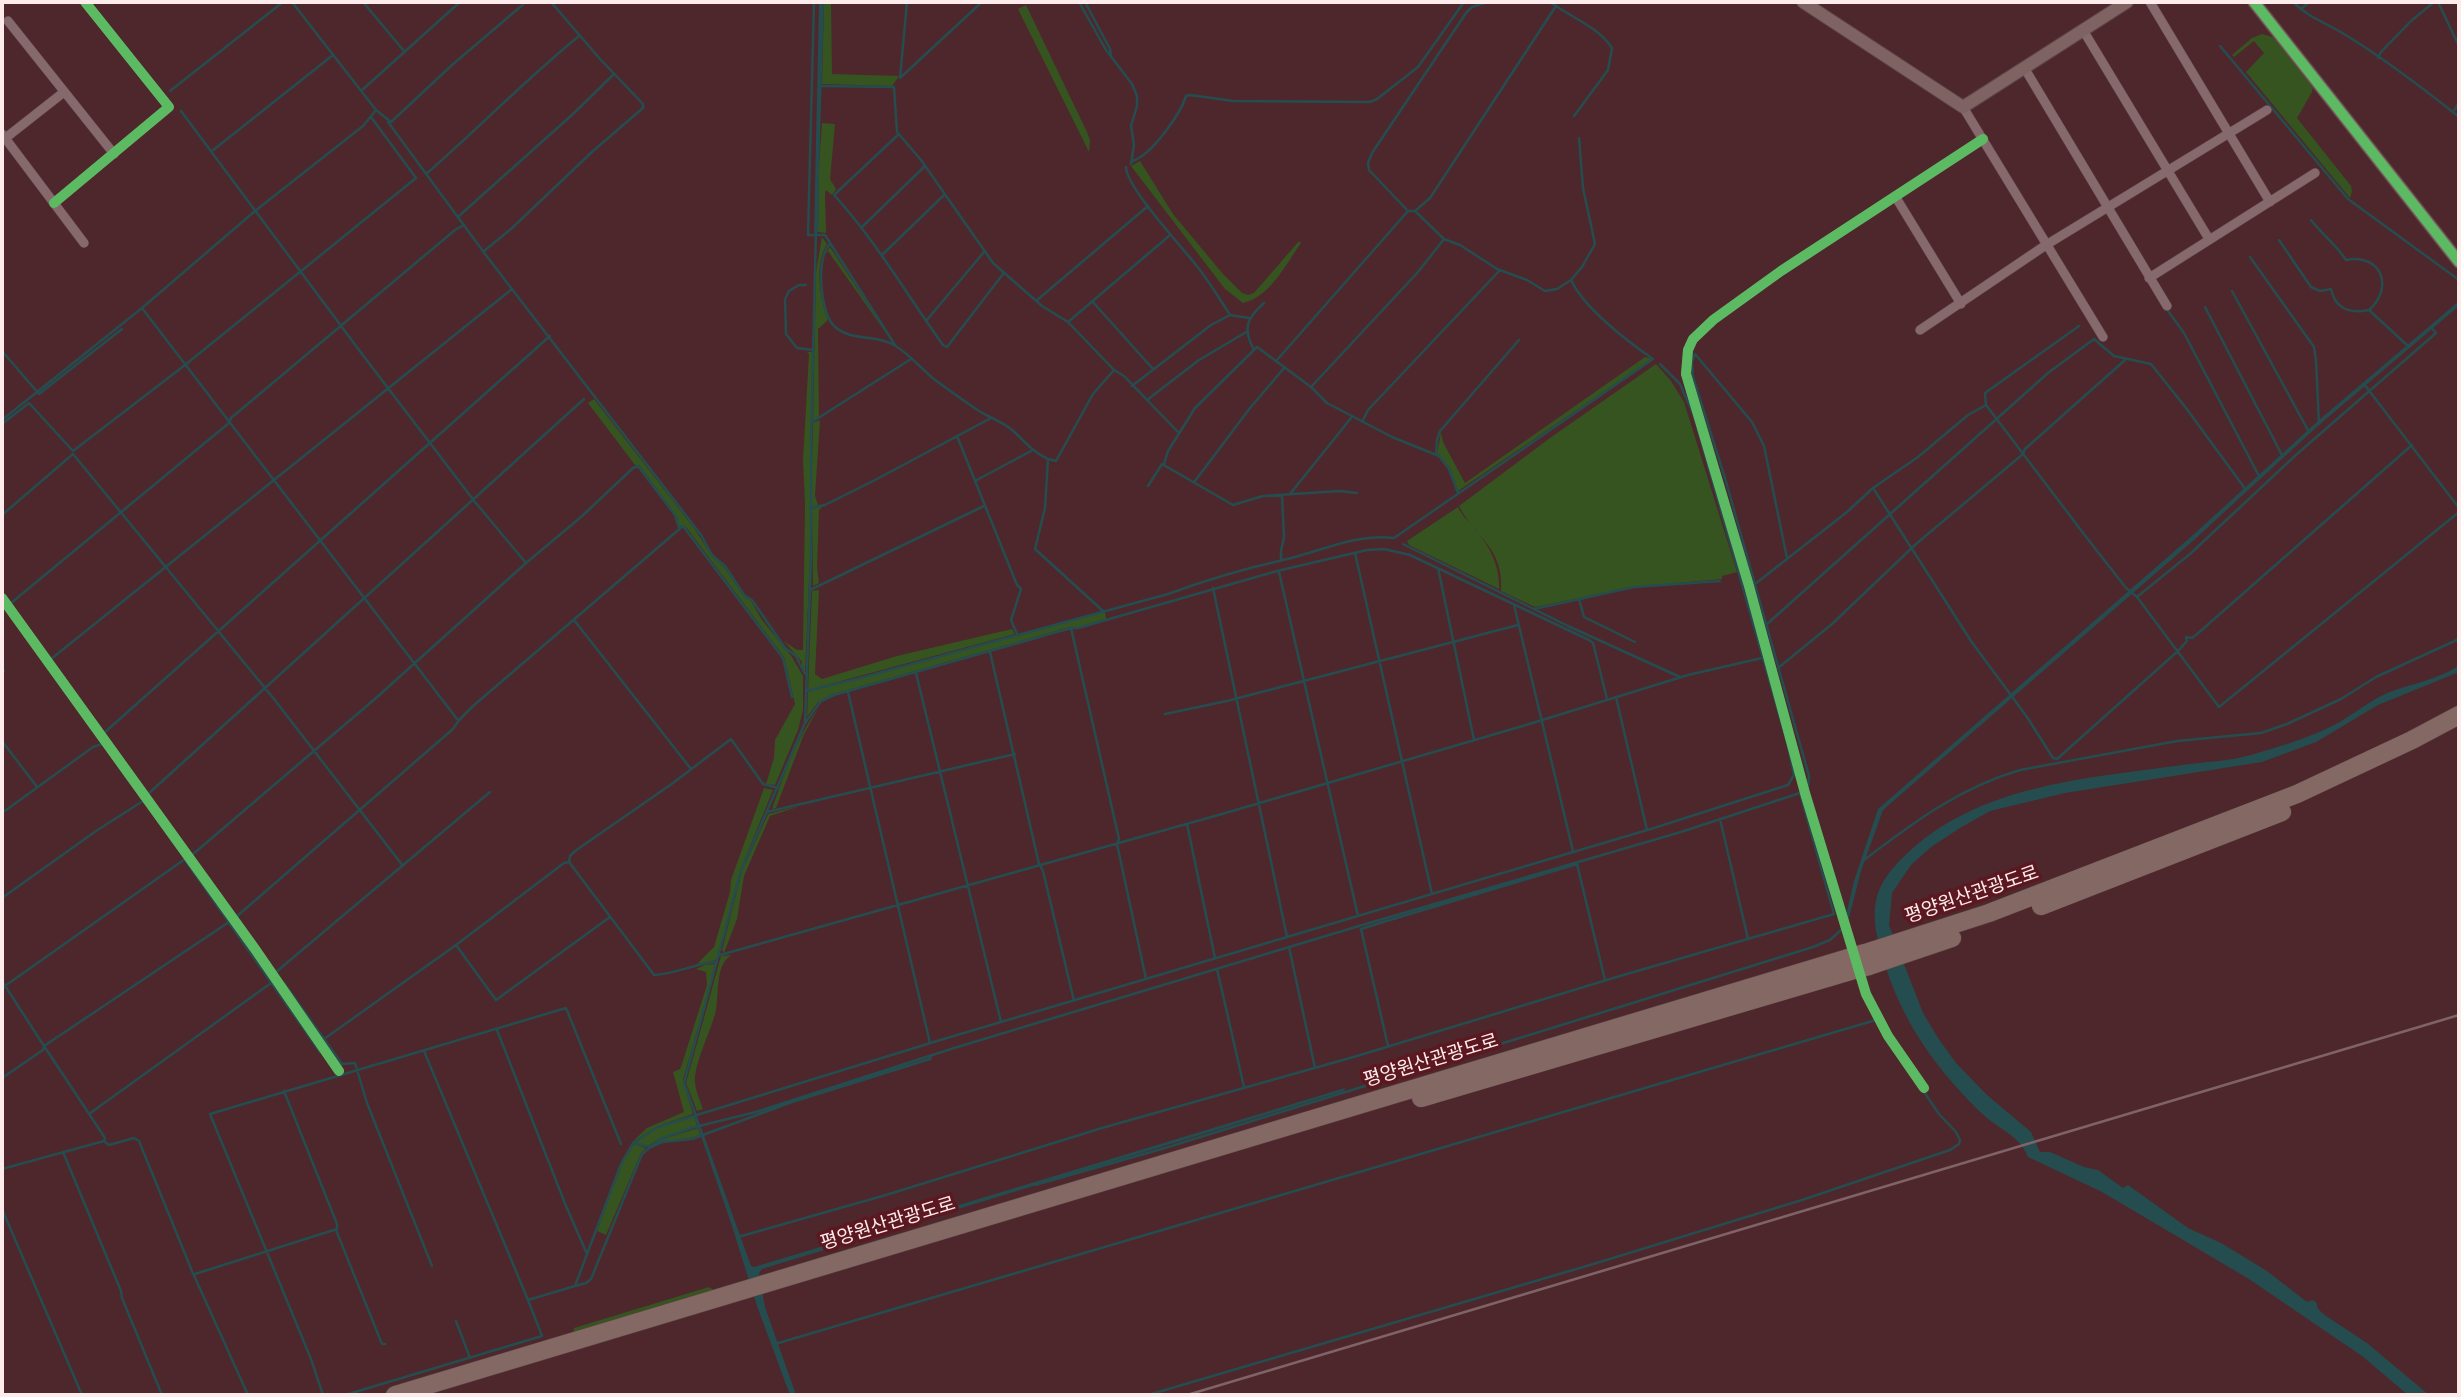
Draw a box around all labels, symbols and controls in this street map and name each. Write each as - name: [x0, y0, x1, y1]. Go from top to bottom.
- street label: 평양원산관광도로: [1902, 861, 2042, 929]
- street label: 평양원산관광도로: [1361, 1030, 1501, 1092]
- street label: 평양원산관광도로: [818, 1193, 958, 1255]

